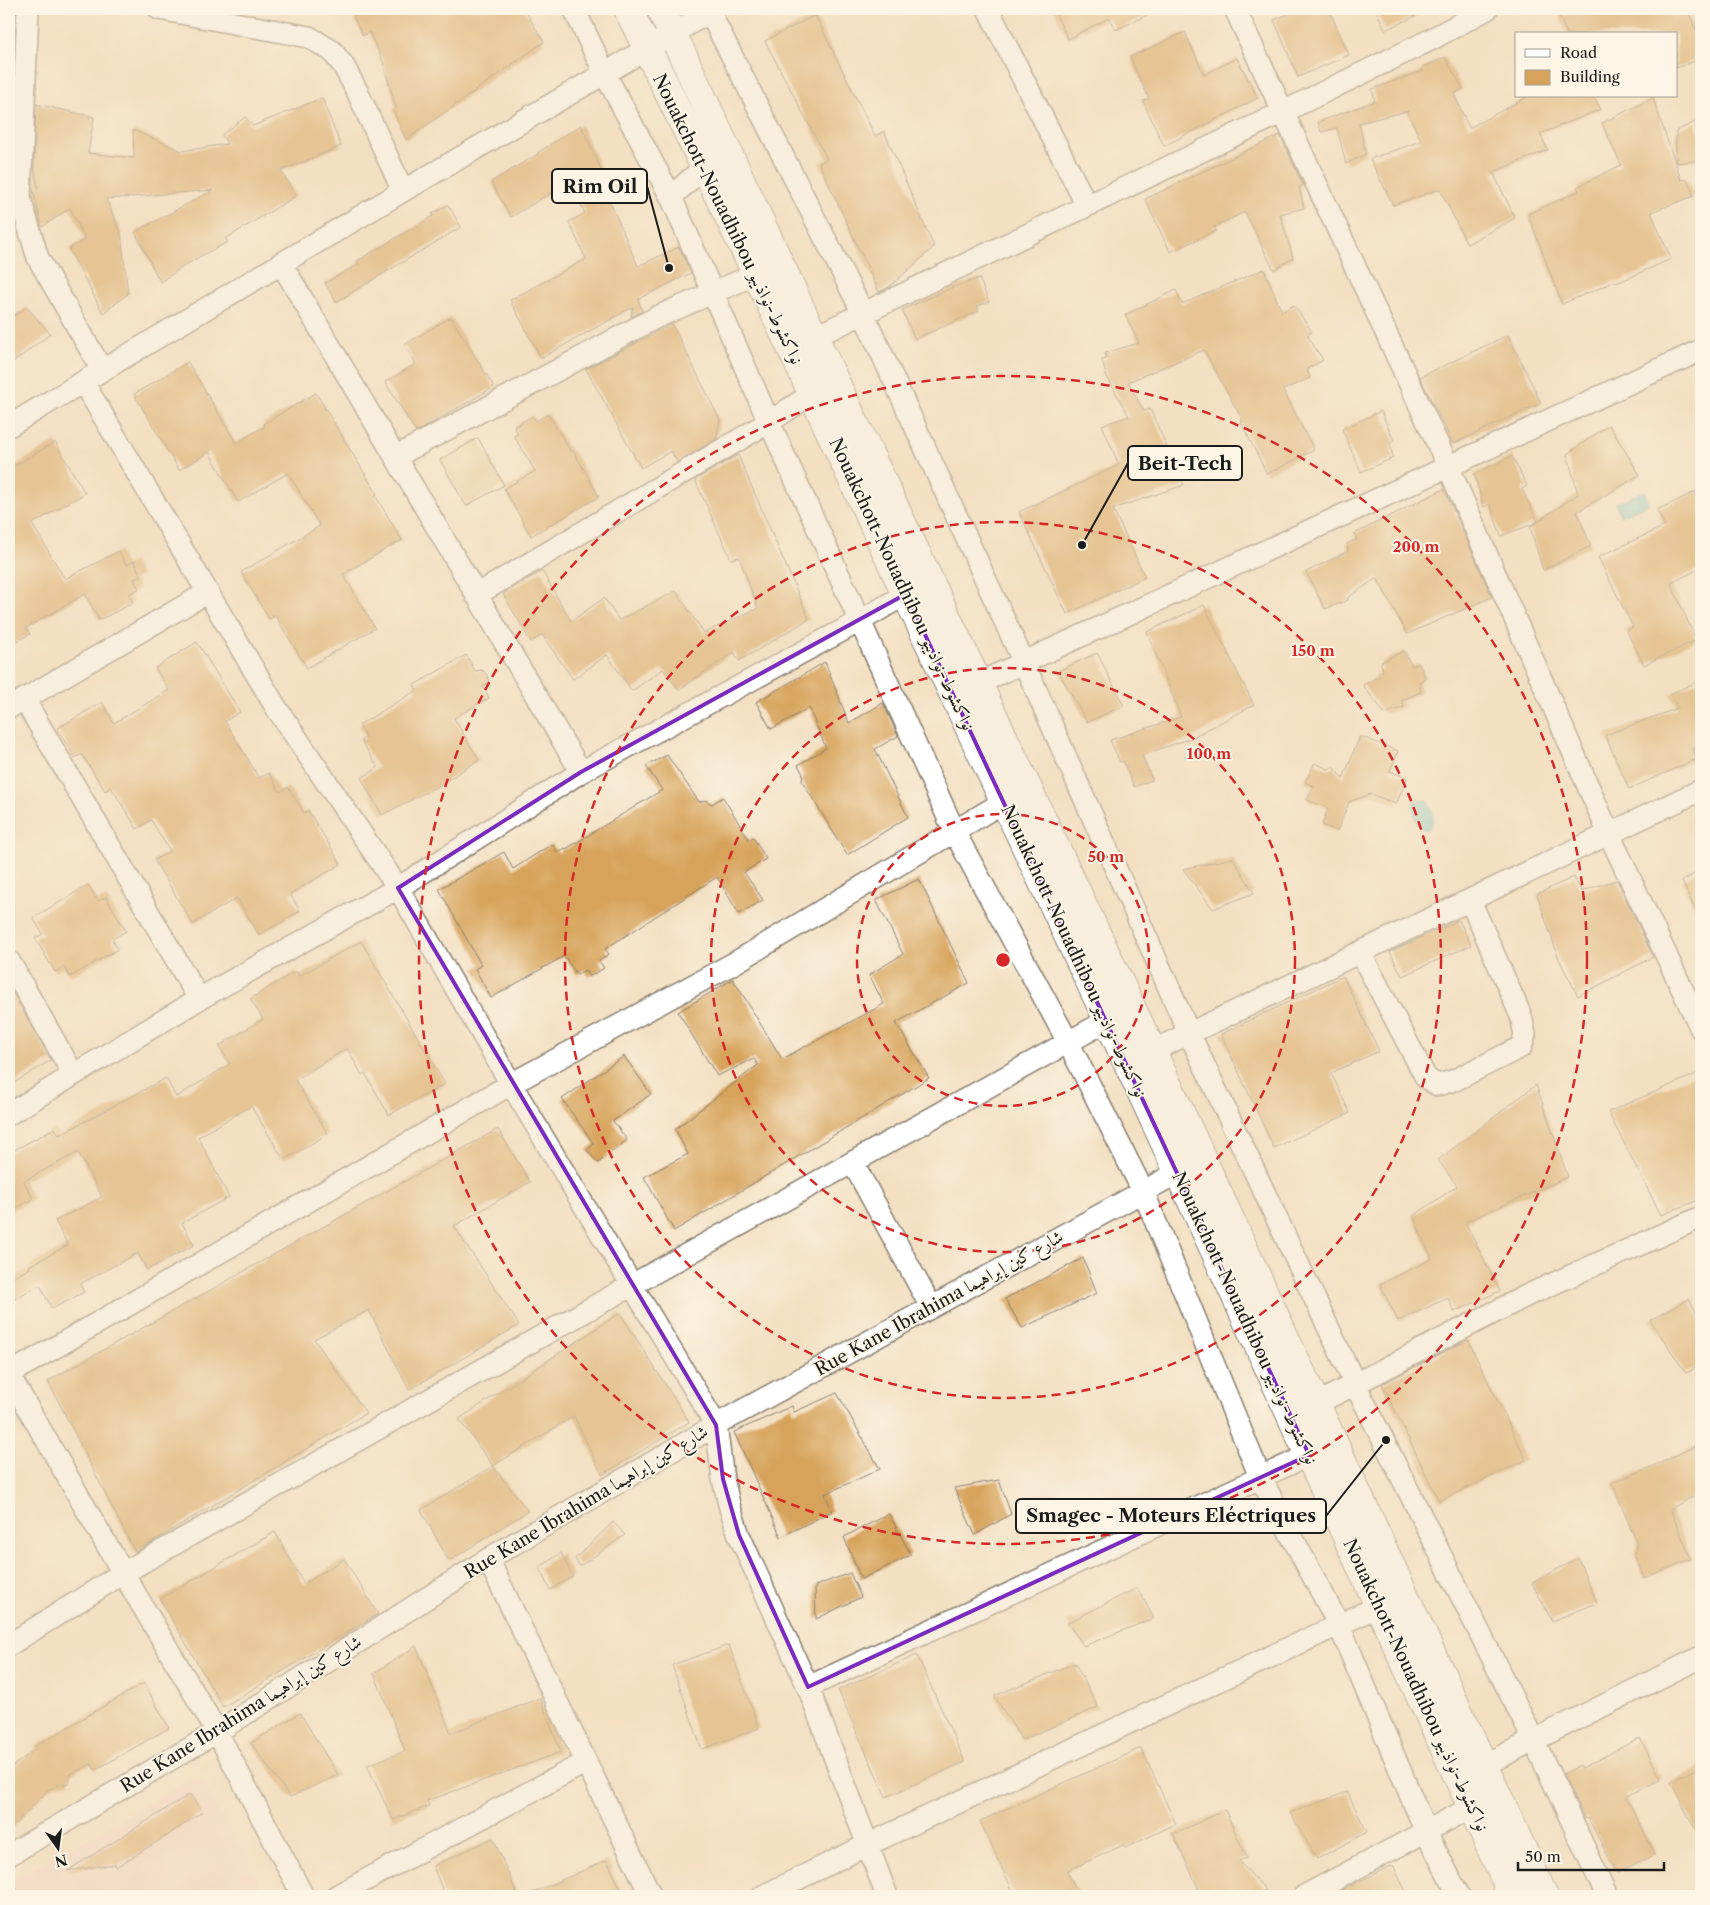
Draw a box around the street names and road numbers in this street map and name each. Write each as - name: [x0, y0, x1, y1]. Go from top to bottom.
- street label: Nouakchott-Nouadhibou نواكشوط-نواذيبو: [647, 70, 808, 368]
- street label: Nouakchott-Nouadhibou نواكشوط-نواذيبو: [823, 434, 980, 734]
- street label: Nouakchott-Nouadhibou نواكشوط-نواذيبو: [995, 801, 1152, 1101]
- street label: Nouakchott-Nouadhibou نواكشوط-نواذيبو: [1166, 1168, 1323, 1468]
- street label: Rue Kane Ibrahima شارع كين إبراهيما: [811, 1225, 1069, 1384]
- street label: Rue Kane Ibrahima شارع كين إبراهيما: [460, 1420, 714, 1587]
- street label: Nouakchott-Nouadhibou نواكشوط-نواذيبو: [1337, 1535, 1494, 1835]
- street label: Rue Kane Ibrahima شارع كين إبراهيما: [116, 1630, 368, 1801]

